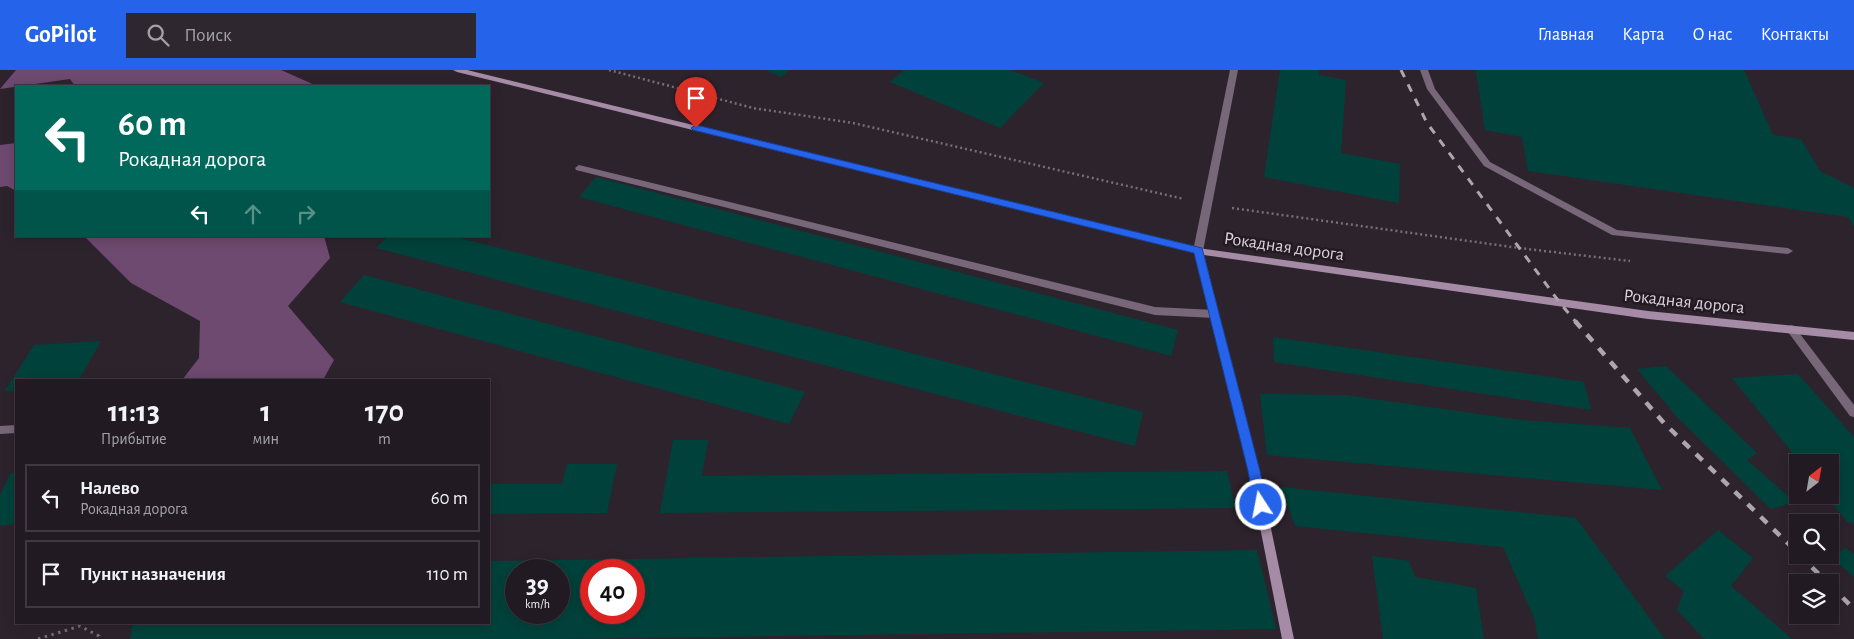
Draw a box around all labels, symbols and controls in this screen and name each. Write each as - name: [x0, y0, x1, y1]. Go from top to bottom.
- search box: [126, 13, 476, 58]
- icon: search: [144, 21, 172, 49]
- text: GoPilot: [25, 23, 96, 47]
- text: Поиск: [184, 26, 232, 45]
- text: Главная: [1538, 26, 1594, 44]
- text: Карта: [1622, 26, 1664, 44]
- text: О нас: [1692, 26, 1733, 44]
- text: Контакты: [1761, 26, 1829, 44]
- pin: [675, 77, 717, 128]
- icon: arrive: [682, 84, 710, 112]
- icon: left: [35, 105, 100, 170]
- text: 60 m: [118, 107, 187, 142]
- text: Рокадная дорога: [118, 148, 266, 170]
- icon: left: [186, 200, 214, 228]
- icon: ahead: [239, 200, 267, 228]
- icon: right: [292, 200, 320, 228]
- street label: Рокадная дорога: [1223, 230, 1345, 264]
- street label: Рокадная дорога: [1623, 287, 1745, 317]
- text: 11:13: [108, 397, 160, 427]
- text: 1: [260, 397, 271, 427]
- text: 170: [365, 397, 404, 427]
- text: Прибытие: [101, 431, 167, 447]
- text: мин: [252, 431, 279, 447]
- text: m: [378, 431, 391, 447]
- north arrow: [1789, 454, 1839, 504]
- map controls: [1789, 454, 1839, 624]
- position arrow: [1234, 478, 1286, 530]
- text: Налево: [80, 479, 139, 498]
- icon: left: [37, 484, 65, 512]
- text: 60 m: [431, 489, 468, 508]
- text: Рокадная дорога: [80, 501, 188, 517]
- button: search: [1789, 514, 1839, 564]
- speed limit sign: 40: [580, 559, 645, 624]
- icon: arrive: [37, 560, 65, 588]
- text: Пункт назначения: [80, 565, 226, 584]
- text: 110 m: [427, 565, 468, 584]
- text: 39: [526, 573, 549, 598]
- button: layers: [1789, 574, 1839, 624]
- text: km/h: [525, 598, 550, 610]

